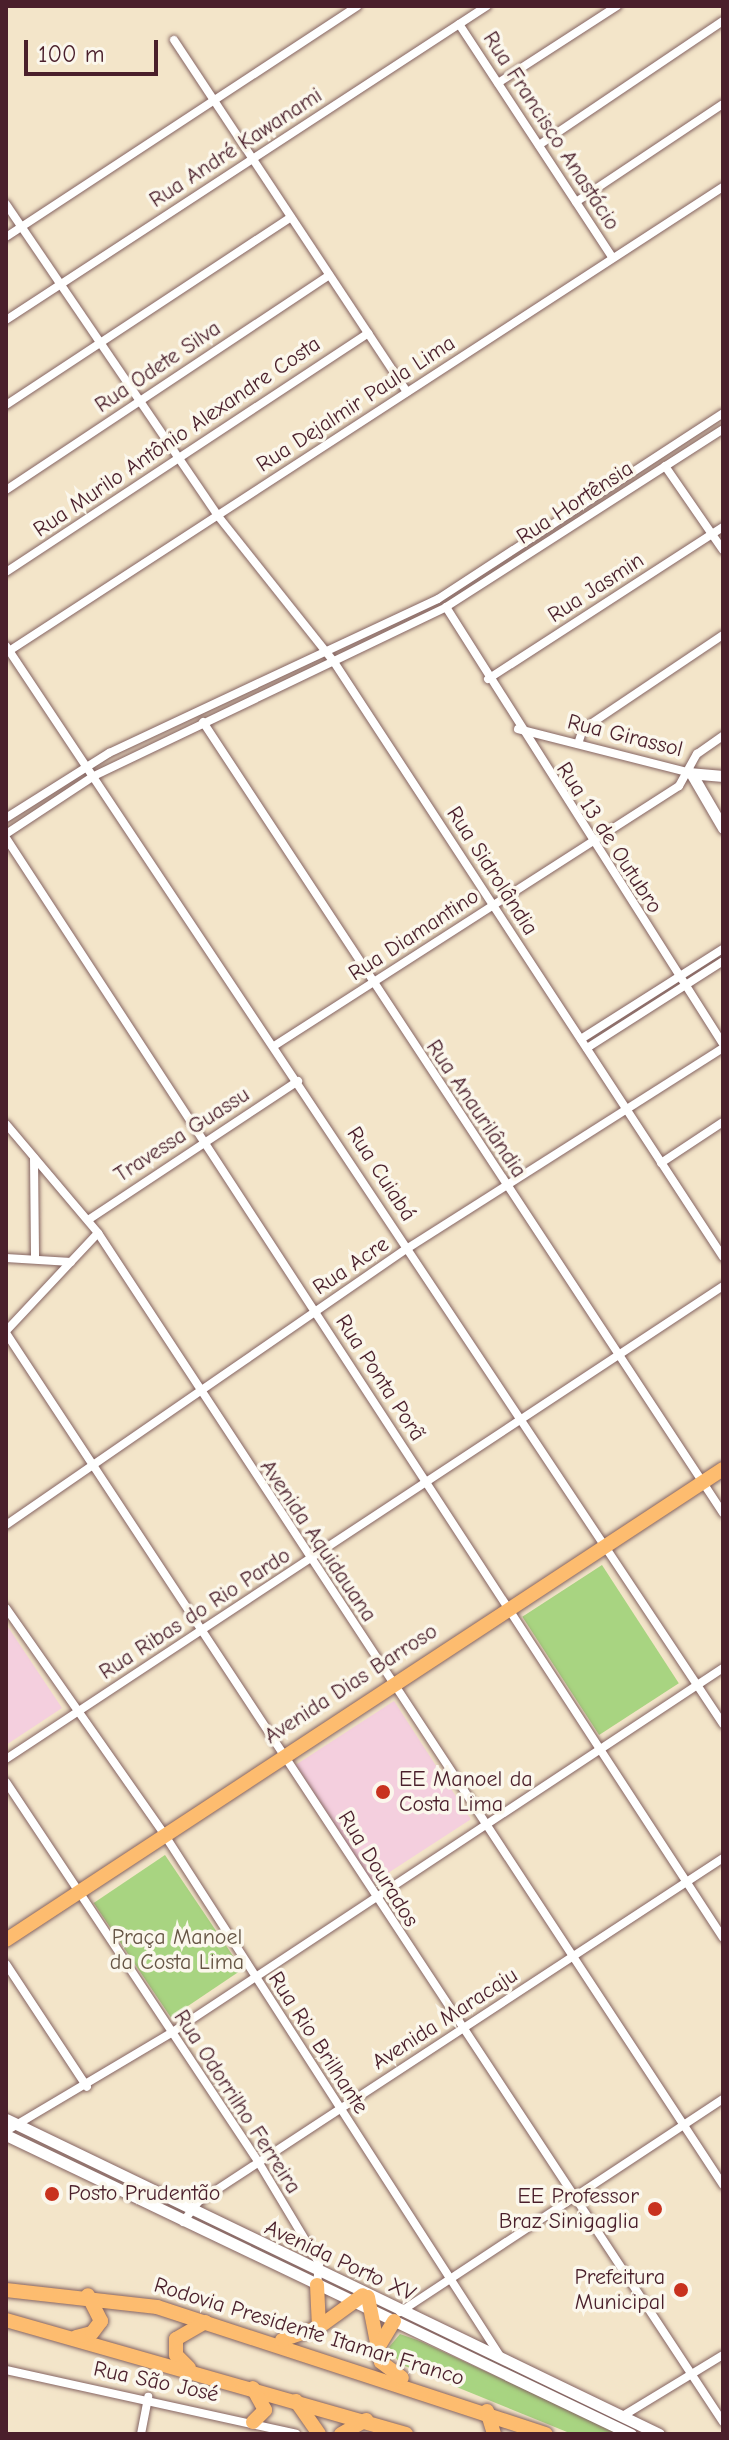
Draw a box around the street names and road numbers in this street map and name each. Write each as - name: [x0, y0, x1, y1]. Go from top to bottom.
- street label: Rua Francisco Anastácio: [477, 27, 625, 235]
- street label: Rua André Kawanami: [145, 82, 327, 214]
- street label: Rua Odete Silva: [90, 315, 226, 419]
- street label: Rua Dejalmir Paula Lima: [252, 330, 460, 478]
- street label: Rua Murilo Antônio Alexandre Costa: [29, 331, 325, 543]
- street label: Rua Hortênsia: [512, 456, 638, 550]
- street label: Rua Jasmin: [543, 547, 649, 629]
- street label: Rua Girassol: [564, 709, 686, 763]
- street label: Rua 13 de Outubro: [550, 757, 668, 919]
- street label: Rua Sidrolândia: [441, 802, 543, 940]
- street label: Rua Diamantino: [344, 883, 484, 987]
- street label: Rua Anaurilândia: [420, 1035, 532, 1183]
- street label: Travessa Guassu: [109, 1082, 255, 1188]
- street label: Rua Cuiabá: [341, 1122, 421, 1226]
- street label: Rua Acre: [308, 1231, 394, 1301]
- street label: Rua Ponta Porã: [329, 1310, 431, 1446]
- street label: Avenida Aquidauana: [254, 1455, 382, 1627]
- street label: Rua Ribas do Rio Pardo: [94, 1542, 296, 1686]
- street label: Avenida Dias Barroso: [260, 1618, 442, 1750]
- street label: Rua Dourados: [332, 1806, 424, 1932]
- street label: Avenida Maracaju: [367, 1962, 523, 2076]
- street label: Rua Rio Brilhante: [262, 1967, 374, 2119]
- street label: Rua Odorrilho Ferreira: [168, 2005, 306, 2199]
- street label: Avenida Porto XV: [260, 2215, 420, 2307]
- street label: Rodovia Presidente Itamar Franco: [151, 2272, 467, 2392]
- street label: Rua São José: [91, 2356, 221, 2408]

